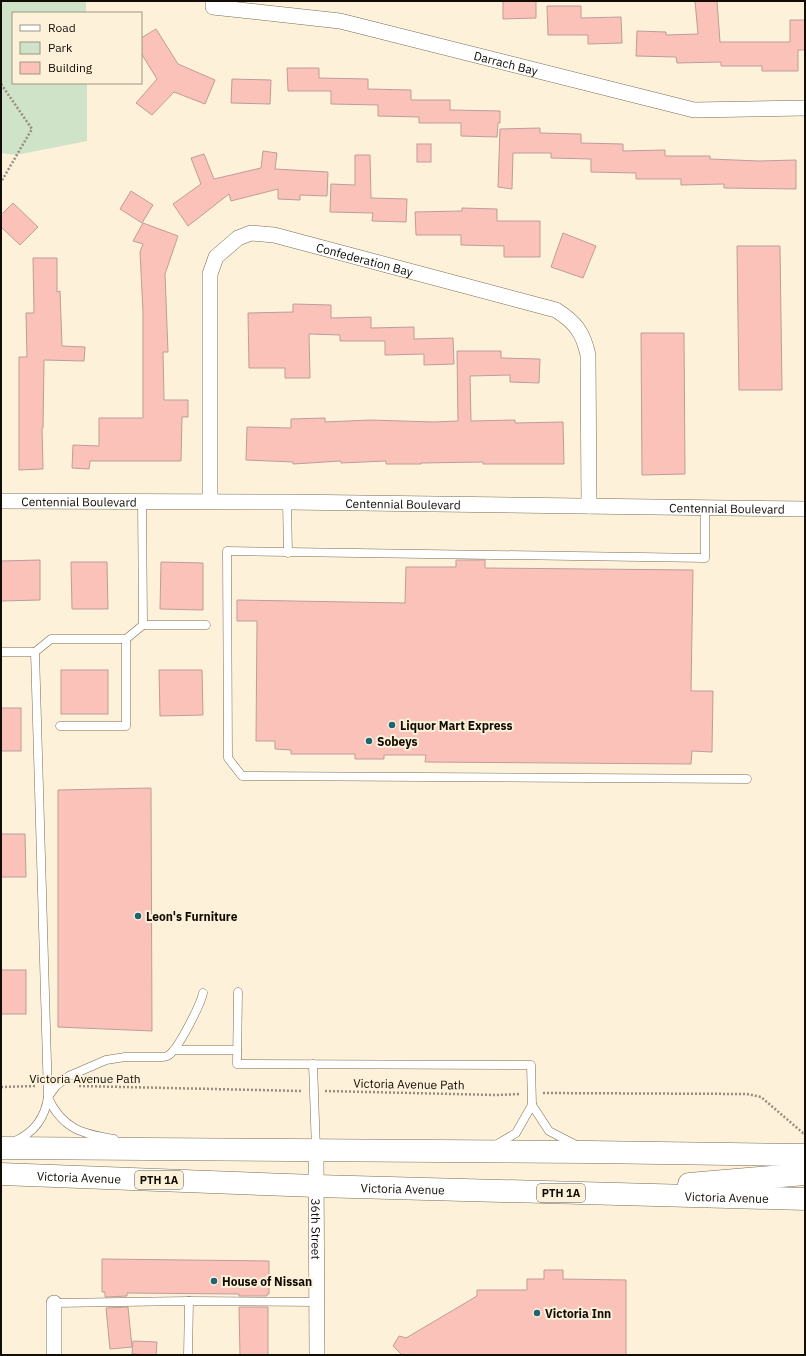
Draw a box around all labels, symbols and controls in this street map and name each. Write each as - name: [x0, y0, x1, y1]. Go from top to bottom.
- legend: [12, 12, 142, 84]
- text: Road: [48, 20, 76, 35]
- text: Park: [48, 40, 73, 55]
- street label: Darrach Bay: [472, 47, 540, 78]
- text: Building: [48, 60, 93, 75]
- street label: Confederation Bay: [315, 239, 415, 279]
- street label: Centennial Boulevard: [21, 494, 137, 509]
- street label: Centennial Boulevard: [345, 495, 461, 512]
- street label: Centennial Boulevard: [669, 500, 785, 516]
- place label: Liquor Mart Express: [400, 718, 513, 733]
- marker: Liquor Mart Express: [387, 720, 397, 730]
- place label: Sobeys: [377, 734, 418, 749]
- marker: Sobeys: [364, 736, 374, 746]
- place label: Leon's Furniture: [146, 909, 238, 924]
- marker: Leon's Furniture: [133, 911, 143, 921]
- street label: Victoria Avenue Path: [29, 1071, 141, 1086]
- street label: Victoria Avenue Path: [353, 1076, 465, 1092]
- street label: Victoria Avenue: [37, 1168, 122, 1186]
- road number: PTH 1A: [135, 1171, 183, 1189]
- street label: Victoria Avenue: [361, 1180, 445, 1197]
- road number: PTH 1A: [537, 1184, 585, 1202]
- street label: Victoria Avenue: [684, 1188, 769, 1206]
- street label: 36th Street: [309, 1198, 324, 1260]
- place label: House of Nissan: [222, 1274, 312, 1289]
- marker: House of Nissan: [209, 1276, 219, 1286]
- place label: Victoria Inn: [545, 1306, 611, 1321]
- marker: Victoria Inn: [532, 1308, 542, 1318]

